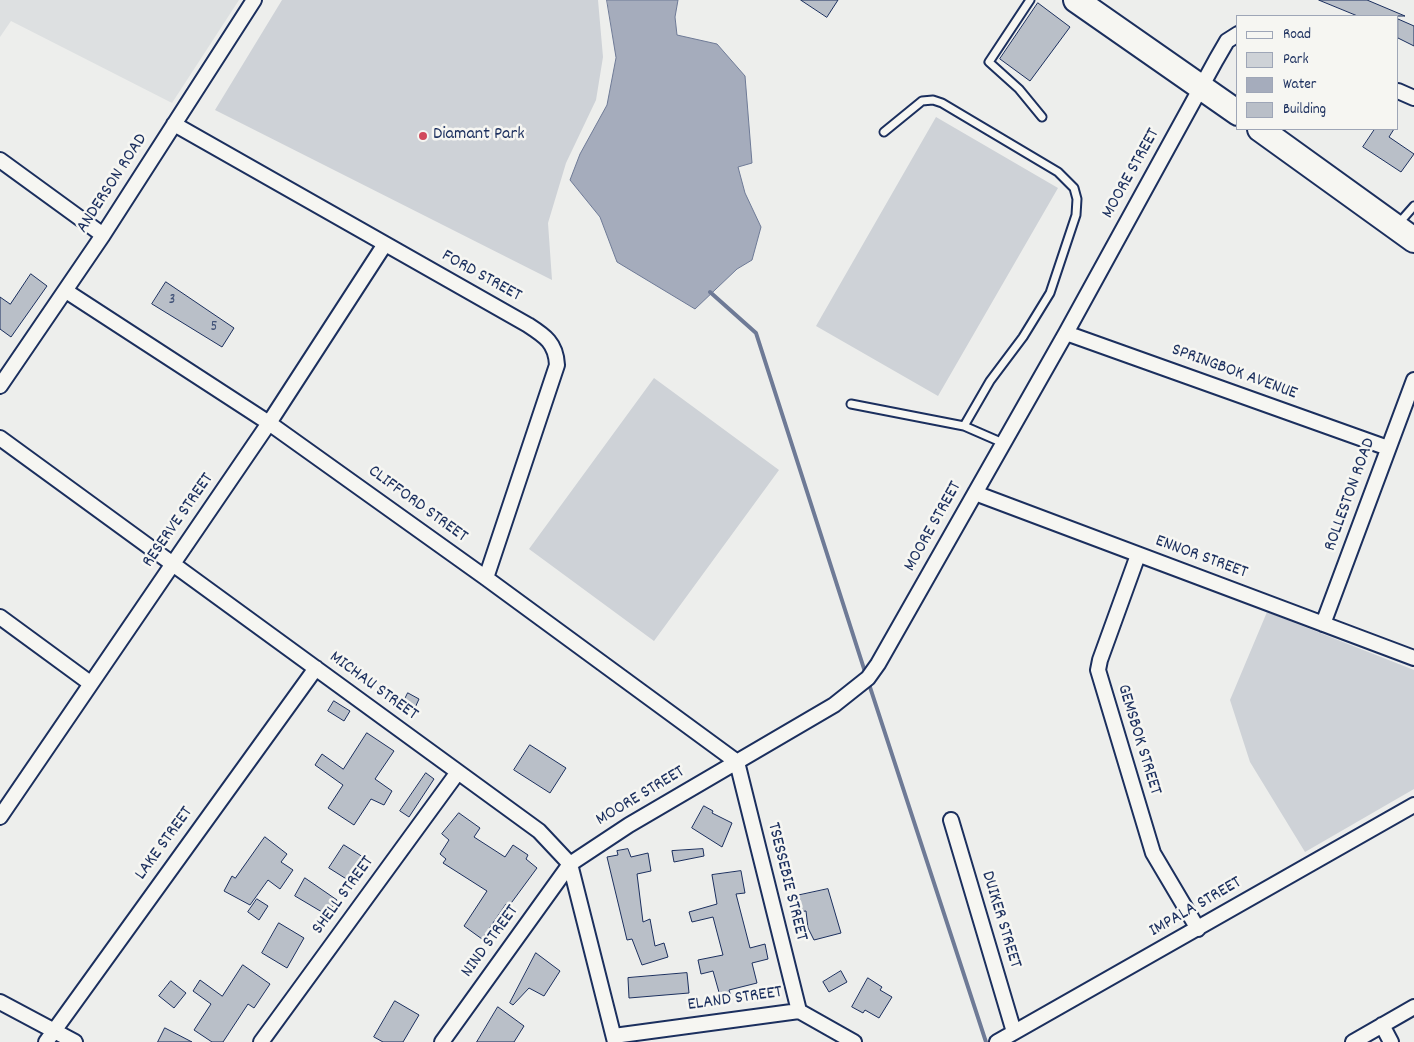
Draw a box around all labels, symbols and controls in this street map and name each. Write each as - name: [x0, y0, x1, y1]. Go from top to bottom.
- legend: [1236, 15, 1399, 130]
- text: Road: [1283, 24, 1311, 46]
- text: Park: [1283, 49, 1309, 71]
- text: Water: [1283, 74, 1316, 96]
- text: Building: [1283, 99, 1326, 121]
- place label: Diamant Park: [433, 125, 525, 147]
- street label: MOORE STREET: [1098, 125, 1166, 223]
- street label: ANDERSON ROAD: [73, 130, 153, 238]
- marker: Diamant Park: [417, 130, 429, 142]
- street label: FORD STREET: [437, 246, 525, 308]
- house number: 3: [169, 292, 175, 310]
- house number: 5: [211, 319, 217, 337]
- street label: SPRINGBOK AVENUE: [1168, 340, 1300, 406]
- street label: ROLLESTON ROAD: [1321, 436, 1381, 554]
- street label: CLIFFORD STREET: [363, 462, 471, 548]
- street label: RESERVE STREET: [139, 470, 219, 572]
- street label: MOORE STREET: [900, 478, 968, 576]
- street label: ENNOR STREET: [1152, 531, 1250, 585]
- street label: MICHAU STREET: [324, 648, 422, 726]
- street label: GEMSBOK STREET: [1111, 682, 1165, 798]
- street label: MOORE STREET: [593, 762, 689, 832]
- street label: LAKE STREET: [131, 803, 199, 885]
- street label: TSESSEBIE STREET: [761, 821, 811, 943]
- street label: SHELL STREET: [308, 853, 380, 939]
- street label: DUIKER STREET: [975, 869, 1025, 971]
- street label: IMPALA STREET: [1146, 873, 1246, 943]
- street label: NIND STREET: [458, 902, 524, 982]
- street label: ELAND STREET: [686, 983, 784, 1017]

